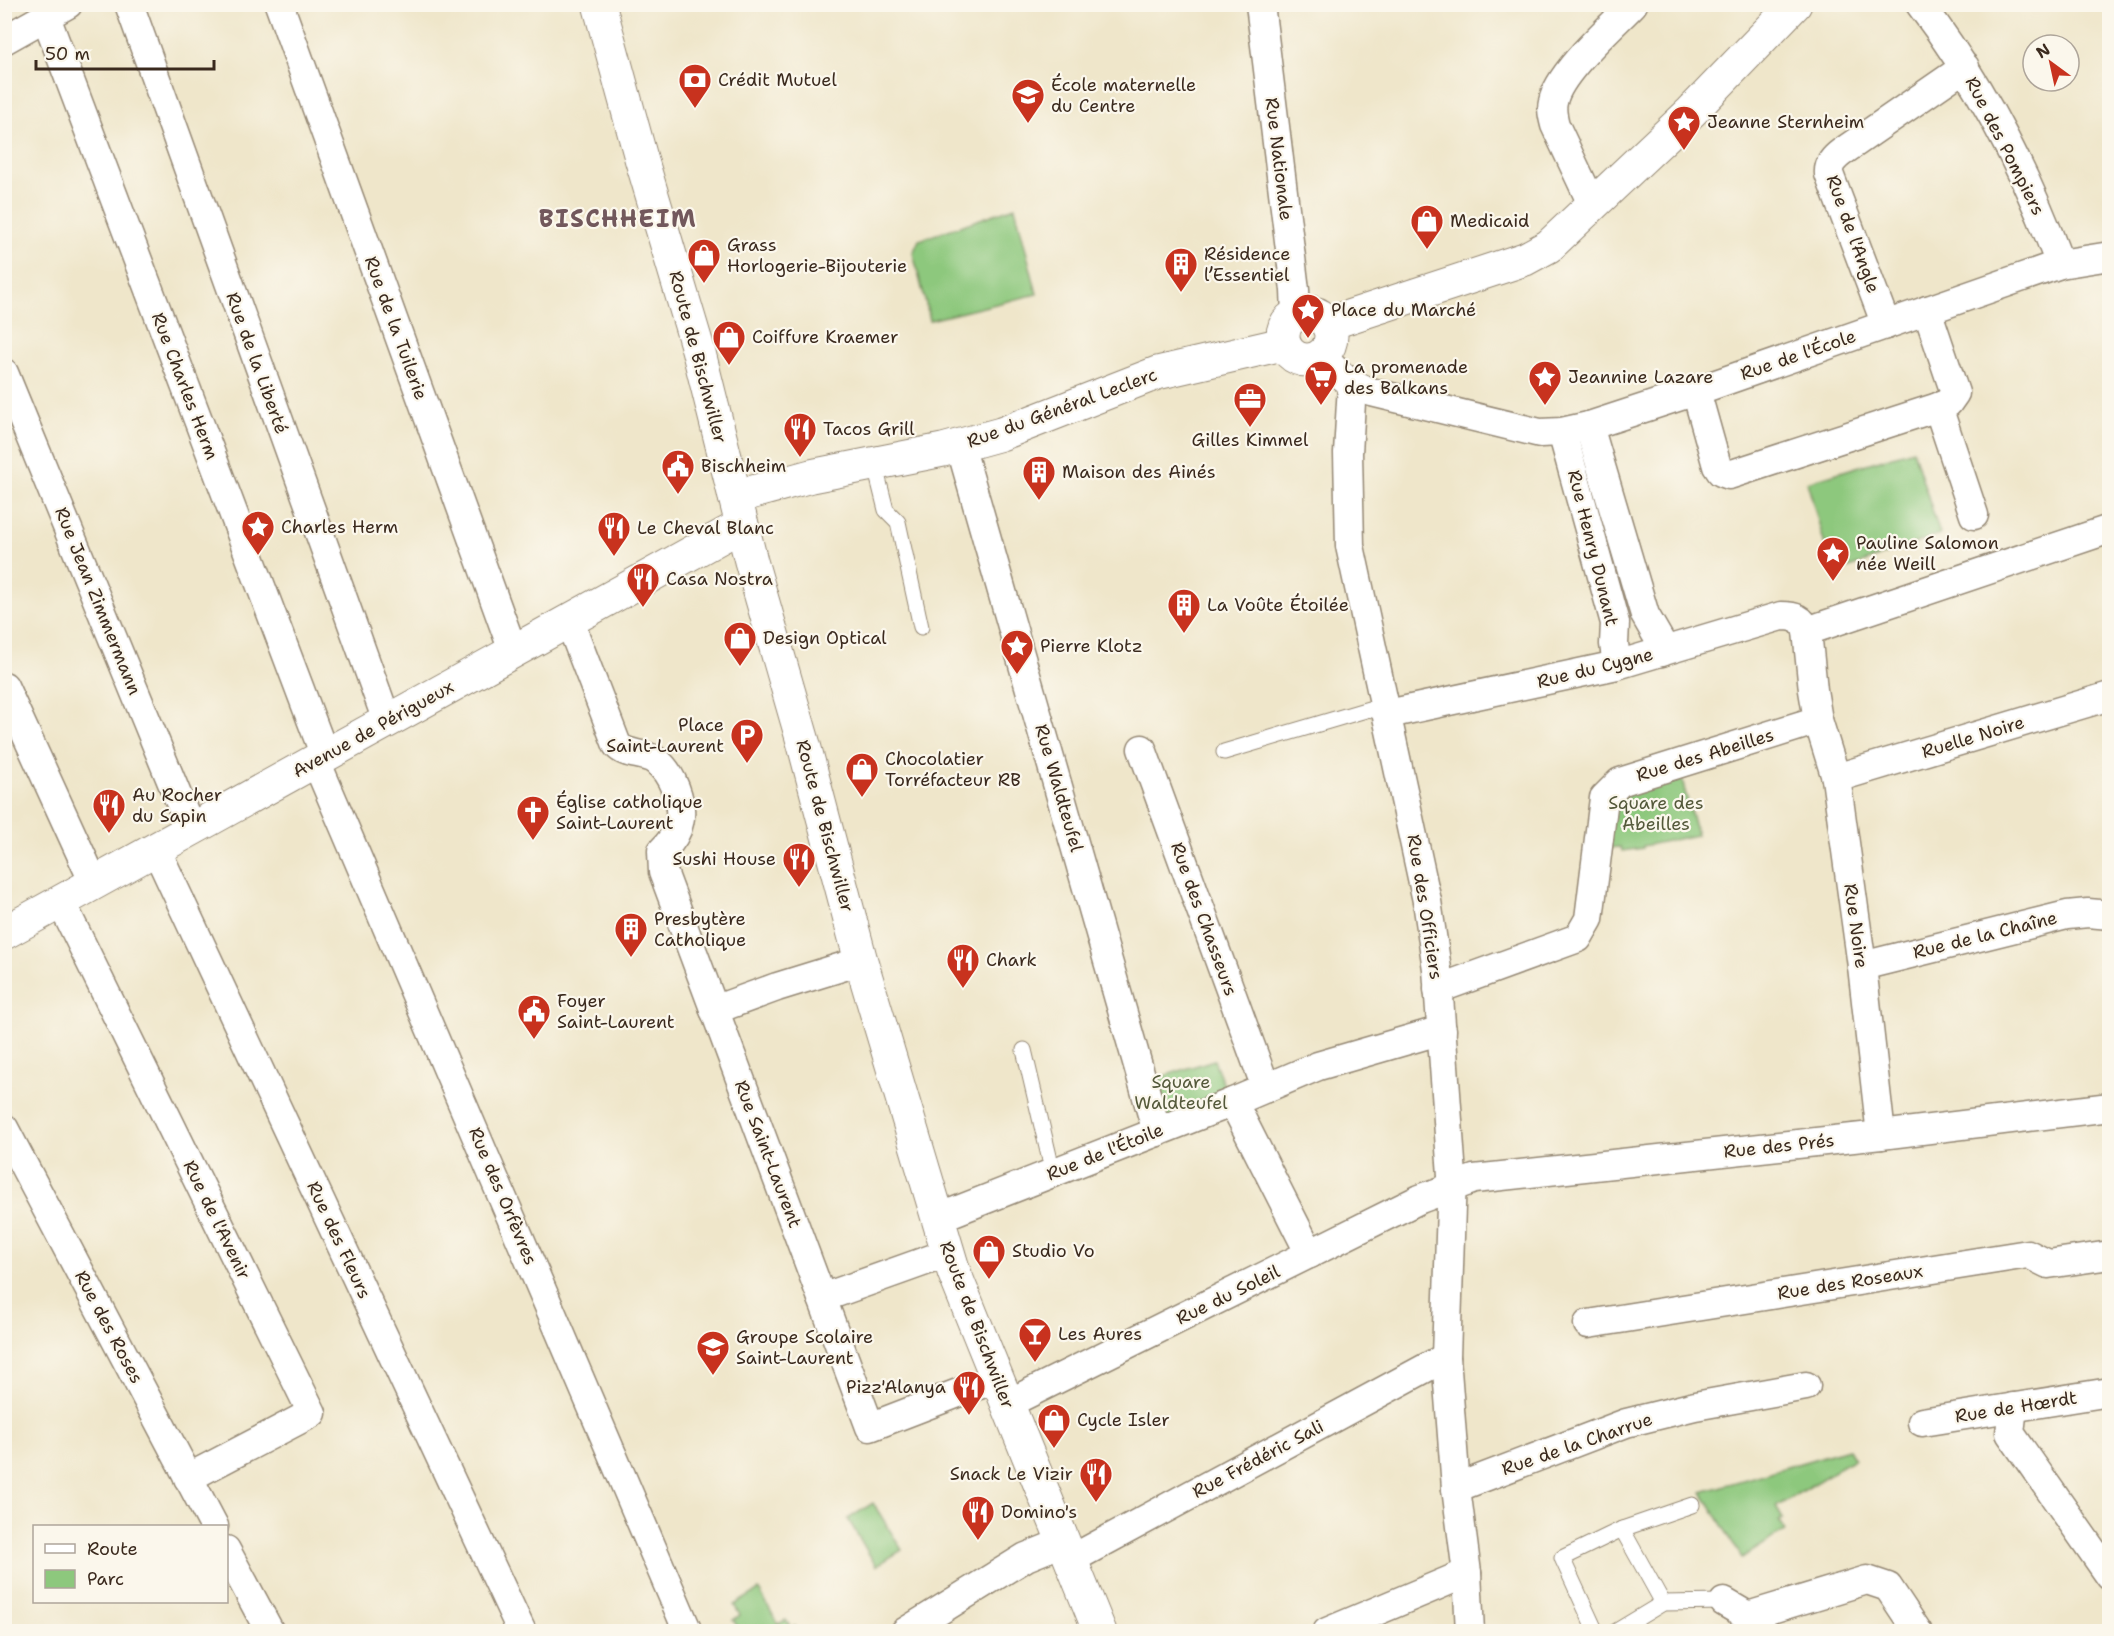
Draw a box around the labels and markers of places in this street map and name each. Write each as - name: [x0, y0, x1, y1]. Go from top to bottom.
- bank icon: Crédit Mutuel: [677, 62, 713, 109]
- place label: Crédit Mutuel: [718, 68, 837, 92]
- place label: École maternelle du Centre: [1051, 73, 1196, 118]
- school or university icon: École maternelle du Centre: [1010, 77, 1046, 124]
- place icon: Jeanne Sternheim: [1666, 104, 1702, 151]
- place label: Jeanne Sternheim: [1707, 110, 1864, 134]
- shop icon: Medicaid: [1409, 203, 1445, 250]
- place label: Medicaid: [1450, 209, 1529, 233]
- place label: Grass Horlogerie-Bijouterie: [727, 233, 907, 278]
- shop icon: Grass Horlogerie-Bijouterie: [686, 237, 722, 284]
- place label: Résidence l’Essentiel: [1204, 242, 1290, 287]
- building icon: Résidence l’Essentiel: [1163, 246, 1199, 293]
- place icon: Place du Marché: [1290, 292, 1326, 339]
- place label: Place du Marché: [1331, 298, 1476, 322]
- shop icon: Coiffure Kraemer: [711, 319, 747, 366]
- place label: Coiffure Kraemer: [752, 325, 898, 349]
- place label: La promenade des Balkans: [1344, 355, 1468, 400]
- supermarket icon: La promenade des Balkans: [1303, 359, 1339, 406]
- place icon: Jeannine Lazare: [1527, 359, 1563, 406]
- place label: Jeannine Lazare: [1568, 365, 1714, 389]
- office icon: Gilles Kimmel: [1232, 381, 1268, 428]
- restaurant icon: Tacos Grill: [782, 411, 818, 458]
- place label: Tacos Grill: [823, 417, 915, 441]
- place label: Gilles Kimmel: [1192, 428, 1309, 452]
- public building icon: Bischheim: [660, 448, 696, 495]
- place label: Bischheim: [701, 454, 786, 478]
- building icon: Maison des Ainés: [1021, 454, 1057, 501]
- place label: Maison des Ainés: [1062, 460, 1216, 484]
- place icon: Charles Herm: [240, 509, 276, 556]
- restaurant icon: Le Cheval Blanc: [596, 510, 632, 557]
- place label: Charles Herm: [281, 515, 398, 539]
- place label: Le Cheval Blanc: [637, 516, 774, 540]
- place label: Pauline Salomon née Weill: [1856, 531, 1999, 576]
- place icon: Pauline Salomon née Weill: [1815, 535, 1851, 582]
- restaurant icon: Casa Nostra: [625, 561, 661, 608]
- place label: Casa Nostra: [666, 567, 773, 591]
- building icon: La Voûte Étoilée: [1166, 587, 1202, 634]
- place label: La Voûte Étoilée: [1207, 593, 1349, 617]
- shop icon: Design Optical: [722, 620, 758, 667]
- place label: Design Optical: [763, 626, 887, 650]
- place icon: Pierre Klotz: [999, 628, 1035, 675]
- place label: Pierre Klotz: [1040, 634, 1143, 658]
- place label: Place Saint-Laurent: [606, 713, 724, 758]
- parking icon: Place Saint-Laurent: [729, 717, 765, 764]
- place label: Chocolatier Torréfacteur RB: [885, 747, 1021, 792]
- shop icon: Chocolatier Torréfacteur RB: [844, 751, 880, 798]
- place label: Au Rocher du Sapin: [132, 783, 222, 828]
- restaurant icon: Au Rocher du Sapin: [91, 787, 127, 834]
- place label: Église catholique Saint-Laurent: [556, 790, 703, 835]
- church icon: Église catholique Saint-Laurent: [515, 794, 551, 841]
- restaurant icon: Sushi House: [781, 841, 817, 888]
- place label: Sushi House: [672, 847, 776, 871]
- place label: Presbytère Catholique: [654, 907, 746, 952]
- building icon: Presbytère Catholique: [613, 911, 649, 958]
- restaurant icon: Chark: [945, 942, 981, 989]
- place label: Chark: [986, 948, 1037, 972]
- place label: Foyer Saint-Laurent: [557, 989, 675, 1034]
- public building icon: Foyer Saint-Laurent: [516, 993, 552, 1040]
- shop icon: Studio Vo: [971, 1233, 1007, 1280]
- place label: Studio Vo: [1012, 1239, 1095, 1263]
- bar icon: Les Aures: [1017, 1316, 1053, 1363]
- place label: Les Aures: [1058, 1322, 1142, 1346]
- place label: Groupe Scolaire Saint-Laurent: [736, 1325, 873, 1370]
- school or university icon: Groupe Scolaire Saint-Laurent: [695, 1329, 731, 1376]
- restaurant icon: Pizz'Alanya: [951, 1369, 987, 1416]
- place label: Pizz'Alanya: [846, 1375, 946, 1399]
- shop icon: Cycle Isler: [1036, 1402, 1072, 1449]
- place label: Cycle Isler: [1077, 1408, 1170, 1432]
- restaurant icon: Snack Le Vizir: [1078, 1456, 1114, 1503]
- place label: Snack Le Vizir: [950, 1462, 1073, 1486]
- restaurant icon: Domino's: [960, 1494, 996, 1541]
- place label: Domino's: [1001, 1500, 1077, 1524]

